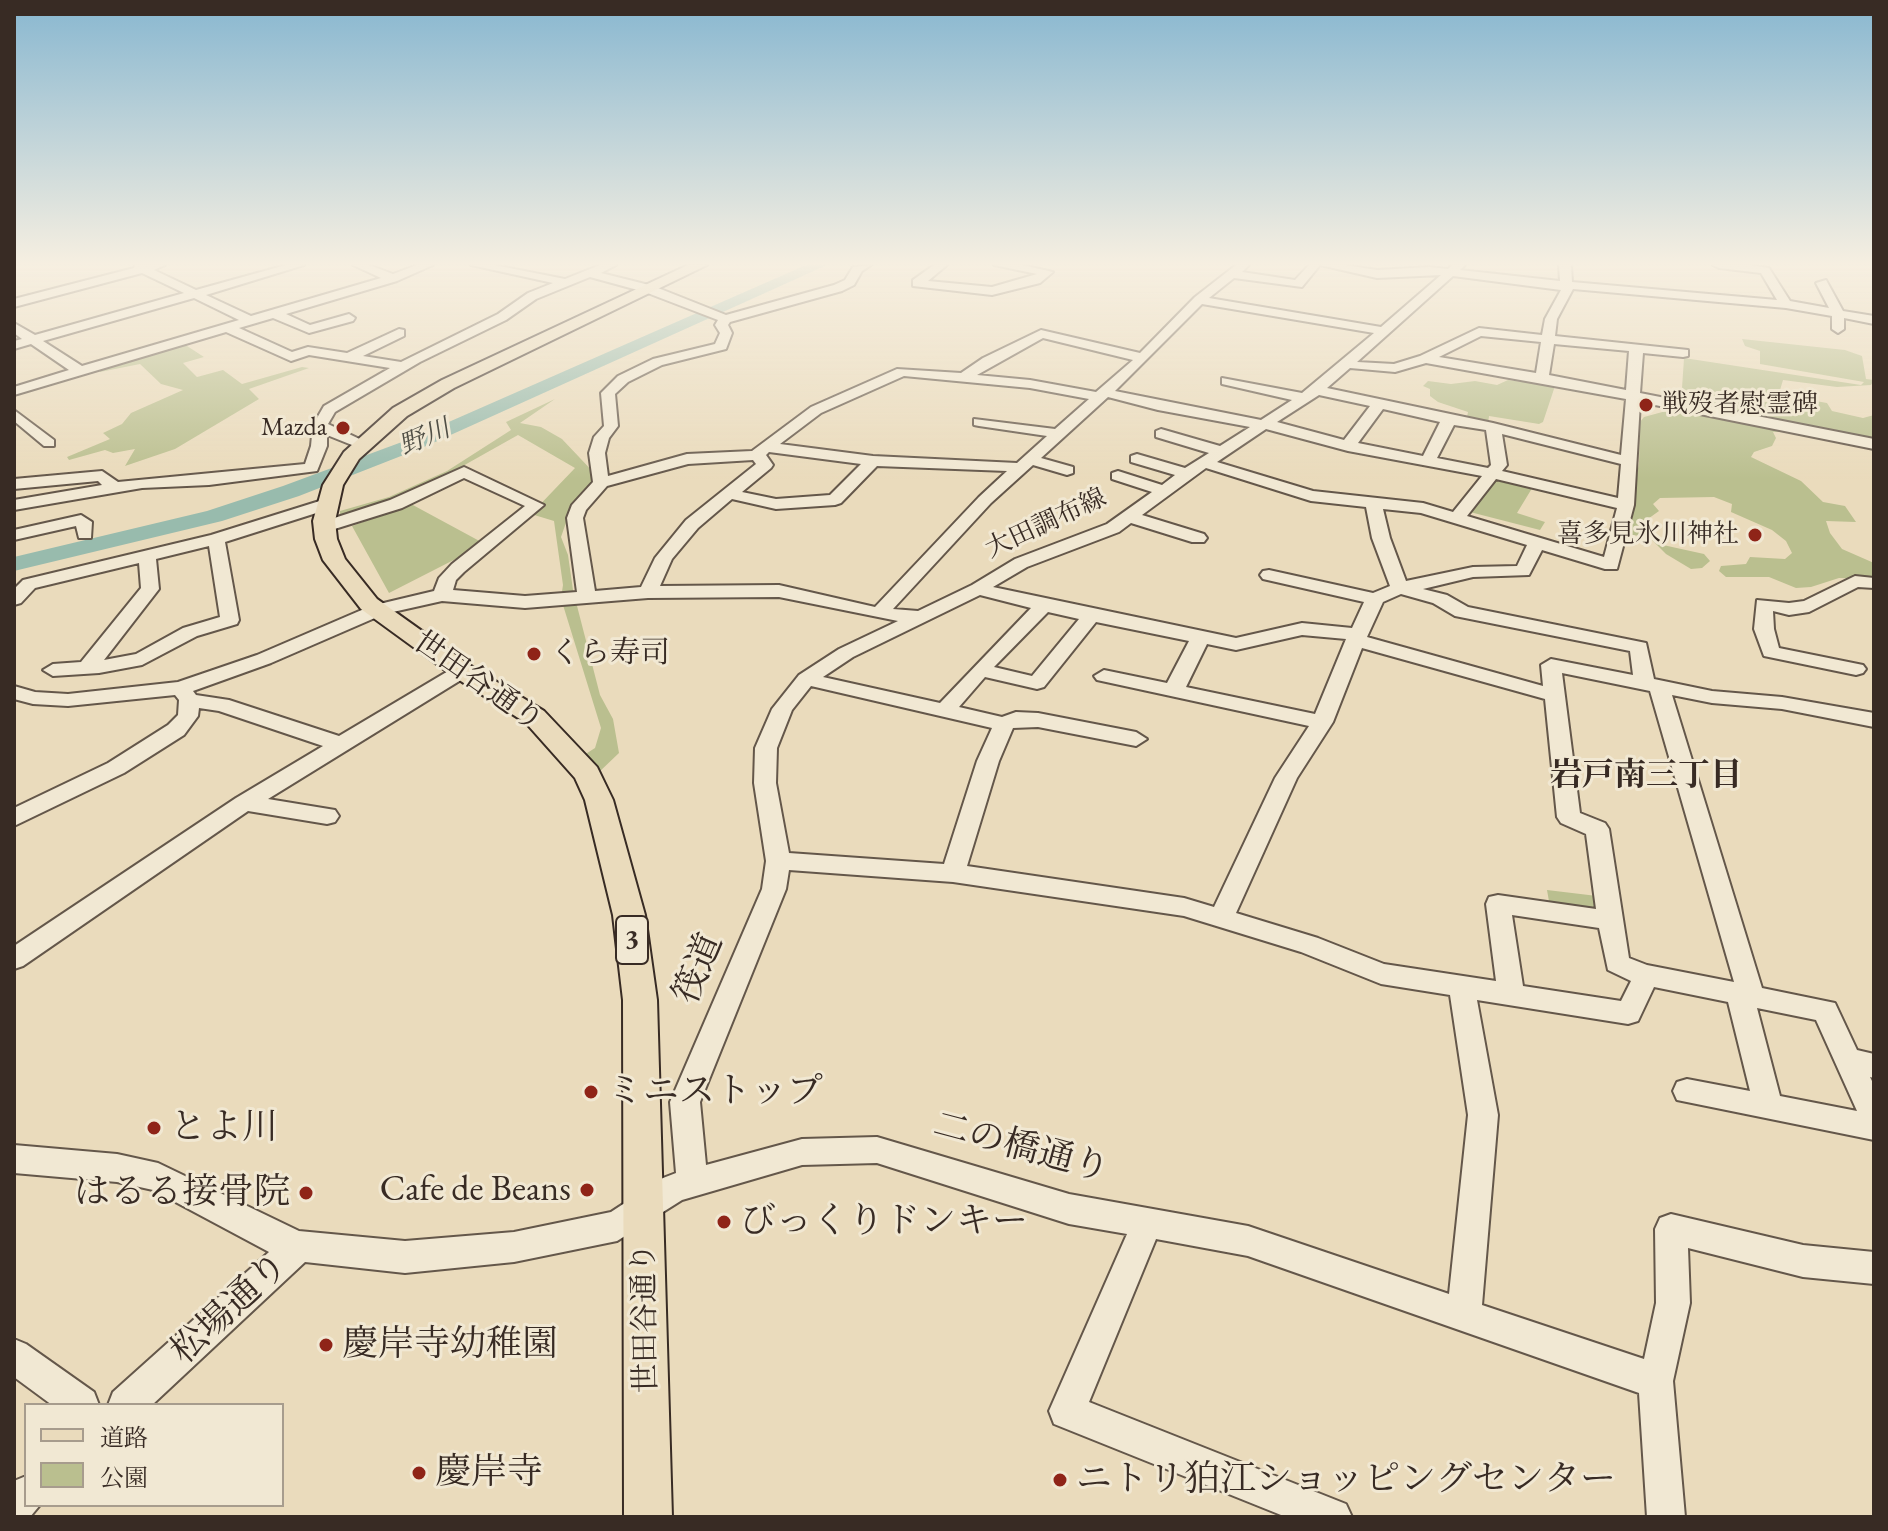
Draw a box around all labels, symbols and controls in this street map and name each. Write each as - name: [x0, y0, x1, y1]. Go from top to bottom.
- place label: 戦歿者慰霊碑: [1662, 389, 1818, 421]
- marker: 戦歿者慰霊碑: [1637, 396, 1655, 414]
- place label: Mazda: [261, 412, 327, 444]
- water label: 野川: [395, 413, 455, 463]
- marker: Mazda: [334, 419, 352, 437]
- street label: 大田調布線: [980, 482, 1112, 566]
- place label: 喜多見氷川神社: [1557, 519, 1739, 551]
- marker: 喜多見氷川神社: [1746, 526, 1764, 544]
- street label: 世田谷通り: [406, 624, 550, 740]
- place label: くら寿司: [550, 636, 670, 672]
- marker: くら寿司: [525, 645, 543, 663]
- district label: 岩戸南三丁目: [1550, 757, 1742, 795]
- road number: 3: [616, 916, 648, 964]
- street label: 筏道: [665, 927, 733, 1011]
- place label: ミニストップ: [607, 1070, 823, 1114]
- marker: ミニストップ: [582, 1083, 600, 1101]
- street label: 二の橋通り: [928, 1104, 1114, 1192]
- place label: とよ川: [170, 1106, 278, 1150]
- marker: とよ川: [145, 1119, 163, 1137]
- place label: Cafe de Beans: [380, 1168, 571, 1212]
- place label: はるる接骨院: [74, 1171, 290, 1215]
- marker: Cafe de Beans: [578, 1181, 596, 1199]
- marker: はるる接骨院: [297, 1184, 315, 1202]
- place label: びっくりドンキー: [740, 1200, 1028, 1244]
- marker: びっくりドンキー: [715, 1213, 733, 1231]
- street label: 世田谷通り: [627, 1243, 665, 1393]
- street label: 松場通り: [163, 1244, 297, 1374]
- place label: 慶岸寺幼稚園: [342, 1323, 558, 1367]
- marker: 慶岸寺幼稚園: [317, 1336, 335, 1354]
- legend: [24, 1403, 284, 1507]
- text: 道路: [100, 1422, 148, 1453]
- place label: 慶岸寺: [435, 1451, 543, 1495]
- place label: ニトリ狛江ショッピングセンター: [1076, 1458, 1616, 1502]
- text: 公園: [100, 1462, 148, 1493]
- marker: 慶岸寺: [410, 1464, 428, 1482]
- marker: ニトリ狛江ショッピングセンター: [1051, 1471, 1069, 1489]

